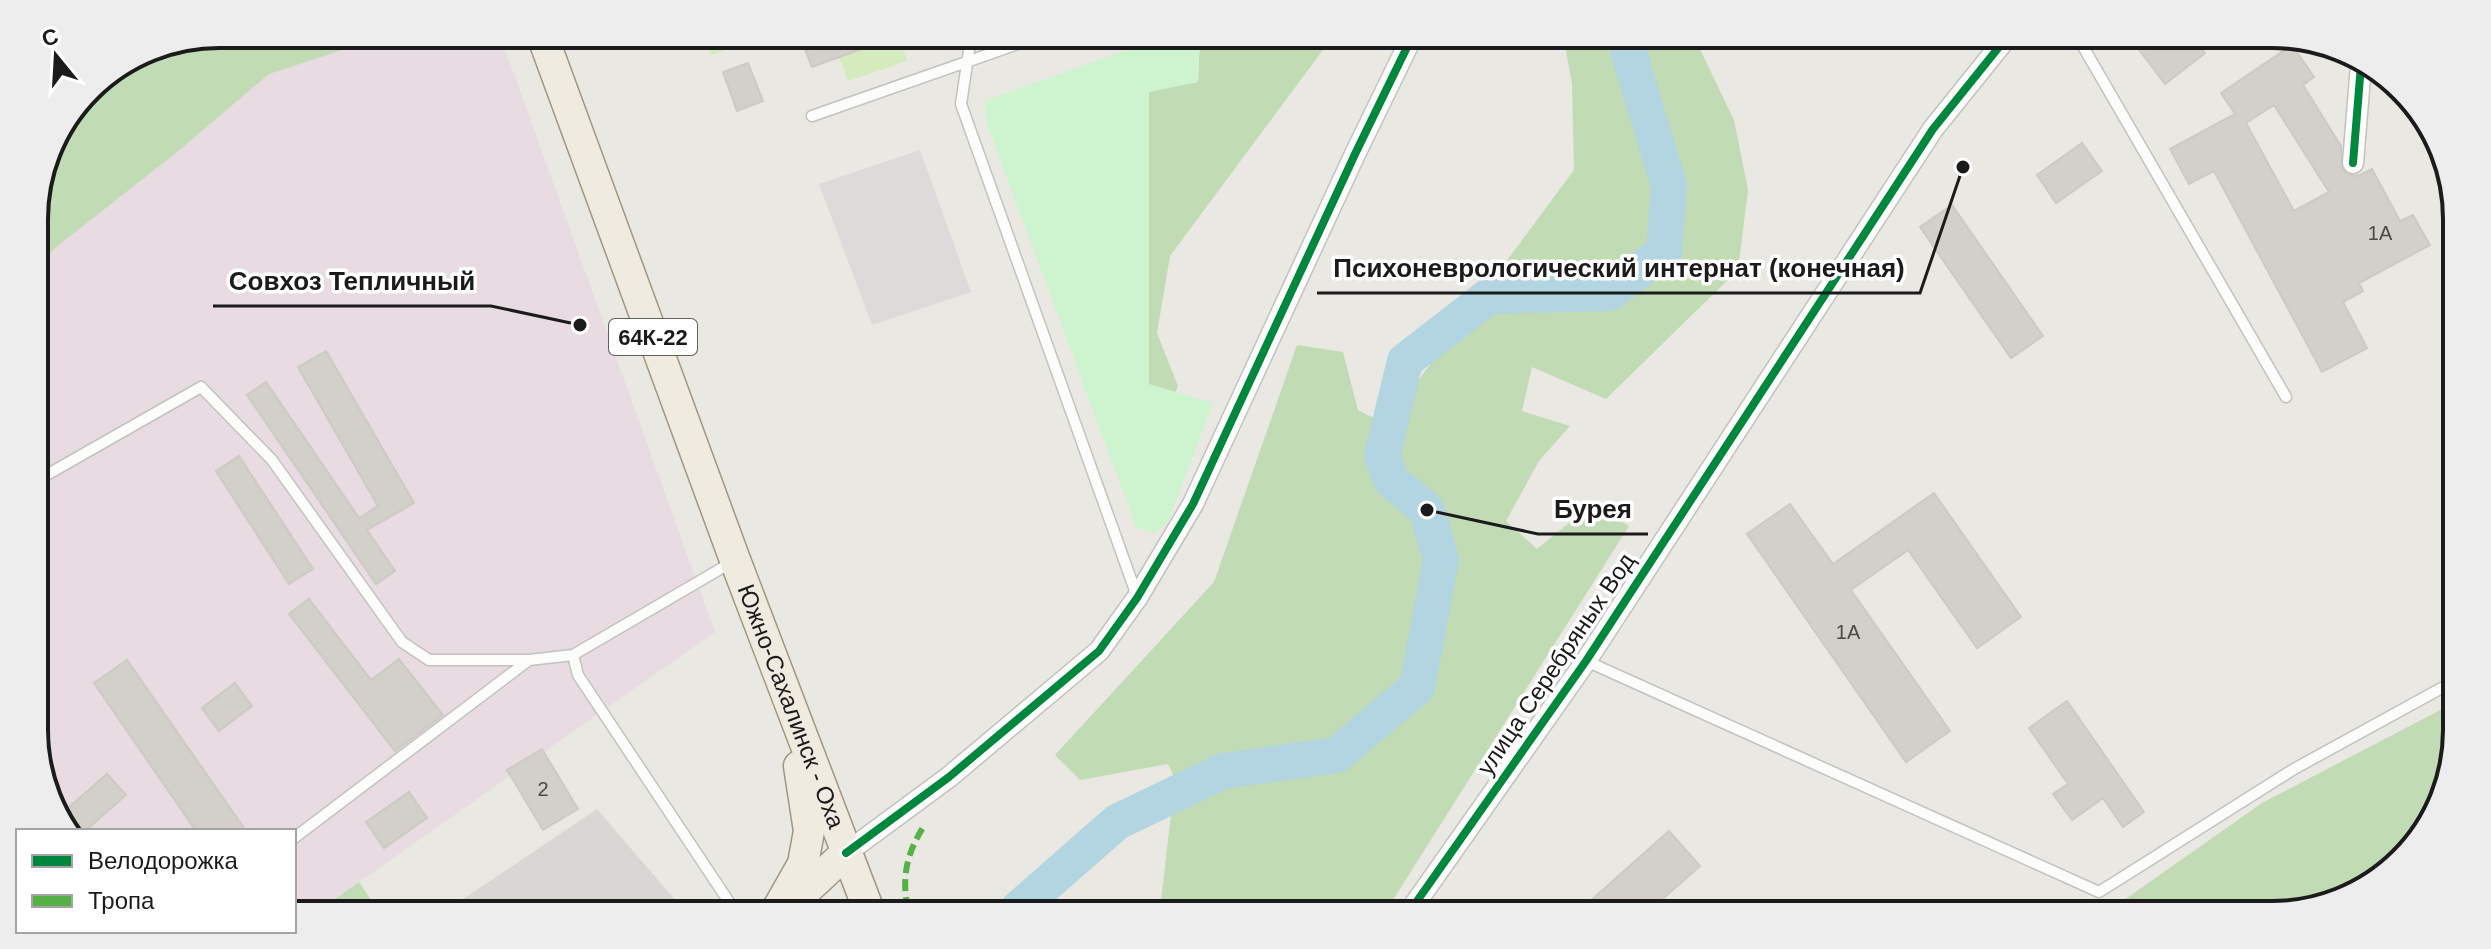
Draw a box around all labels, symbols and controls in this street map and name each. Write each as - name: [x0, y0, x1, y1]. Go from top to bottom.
- north arrow: [16, 16, 96, 96]
- text: С: [39, 23, 61, 52]
- house number: 1А: [2368, 222, 2393, 244]
- callout: Психоневрологический интернат (конечная): [1317, 243, 1920, 293]
- text: Психоневрологический интернат (конечная): [1333, 253, 1905, 283]
- callout: Совхоз Тепличный: [213, 256, 491, 306]
- text: Совхоз Тепличный: [229, 266, 475, 296]
- road number: 64К-22: [609, 319, 697, 355]
- callout: Бурея: [1538, 484, 1648, 534]
- text: Бурея: [1554, 494, 1632, 524]
- street label: улица Серебряных Вод: [1471, 548, 1640, 780]
- street label: Южно-Сахалинск - Оха: [733, 580, 850, 833]
- house number: 1А: [1836, 621, 1861, 643]
- house number: 2: [537, 778, 549, 800]
- legend: [16, 829, 296, 933]
- text: Велодорожка: [88, 847, 239, 874]
- text: Тропа: [88, 887, 155, 914]

